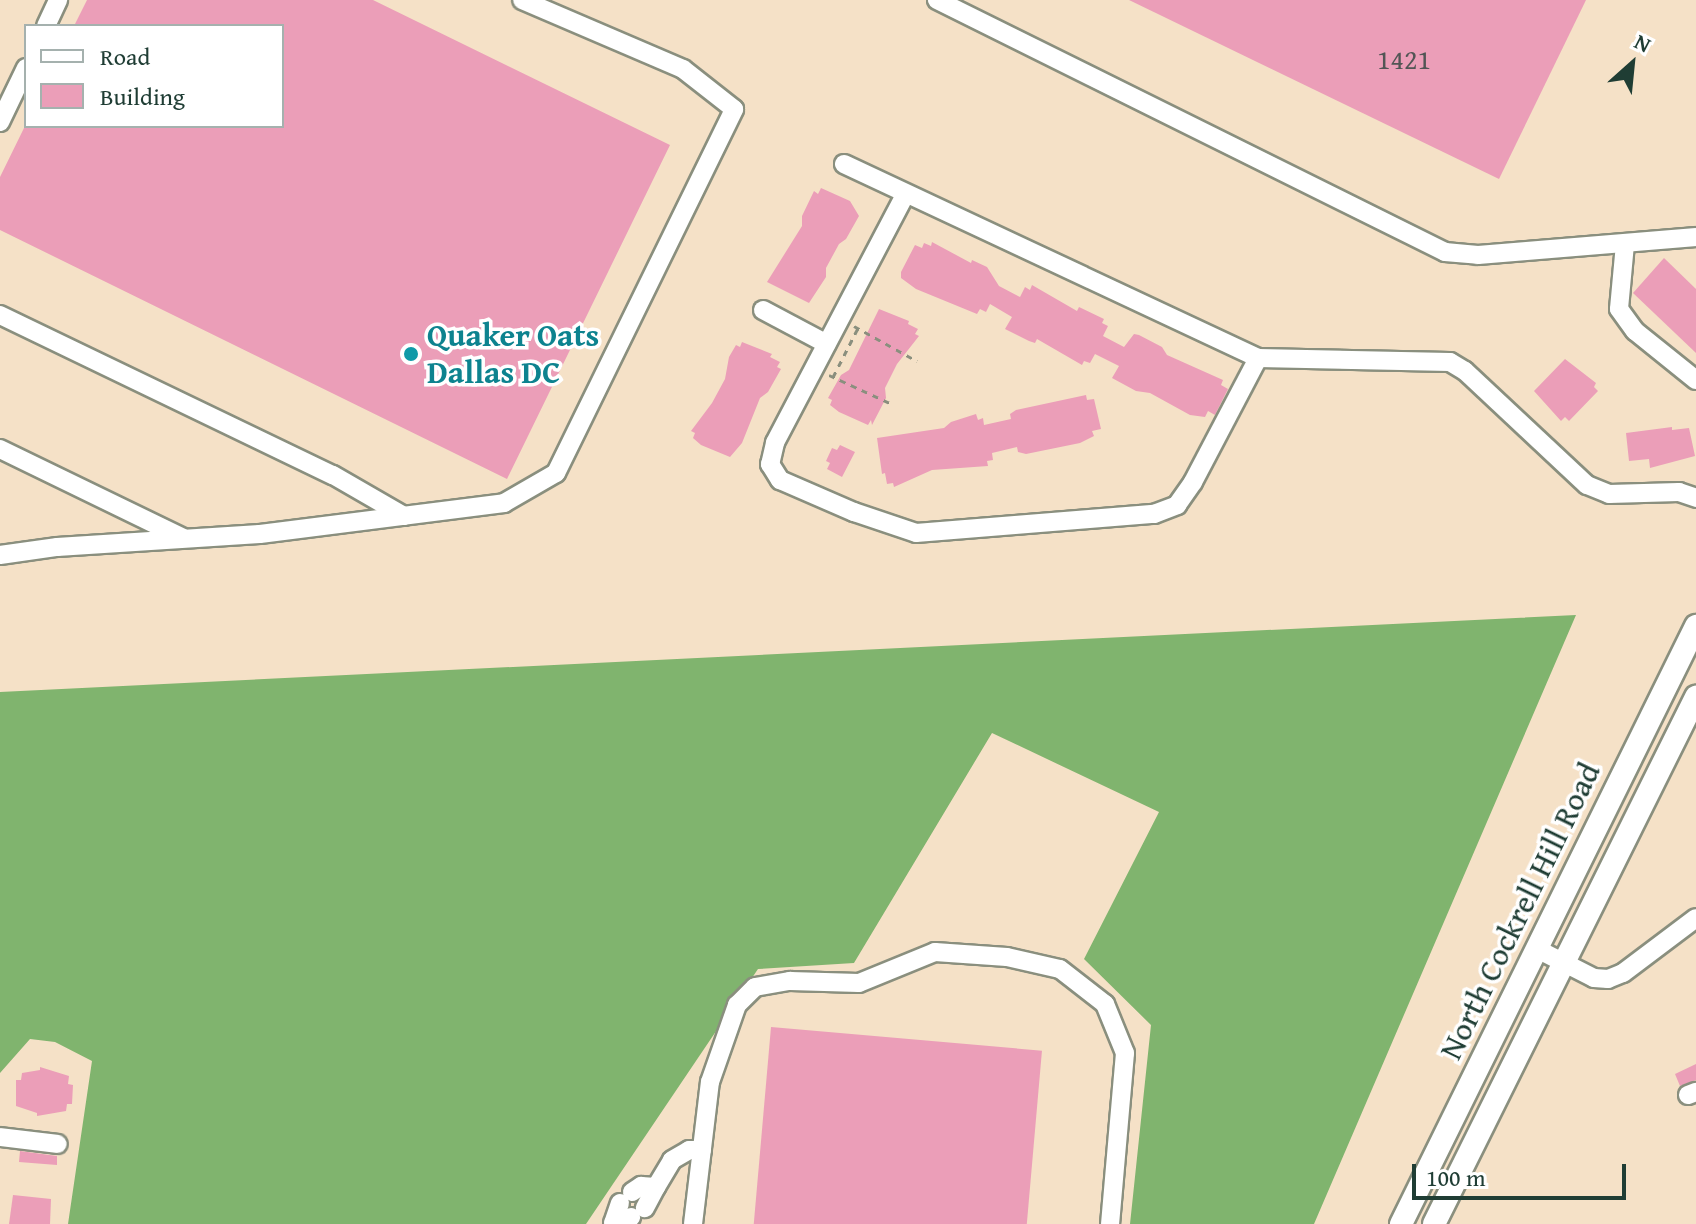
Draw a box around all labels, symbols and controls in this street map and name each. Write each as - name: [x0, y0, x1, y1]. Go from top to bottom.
- legend: [24, 24, 284, 128]
- north arrow: [1592, 24, 1672, 104]
- text: N: [1629, 25, 1657, 60]
- text: Road: [100, 39, 150, 74]
- house number: 1421: [1377, 42, 1431, 76]
- text: Building: [100, 79, 185, 114]
- place label: Quaker Oats Dallas DC: [427, 317, 599, 392]
- marker: Quaker Oats Dallas DC: [402, 345, 420, 363]
- street label: North Cockrell Hill Road: [1431, 756, 1609, 1066]
- scale bar: [1416, 1148, 1630, 1198]
- text: 100 m: [1426, 1160, 1486, 1195]

